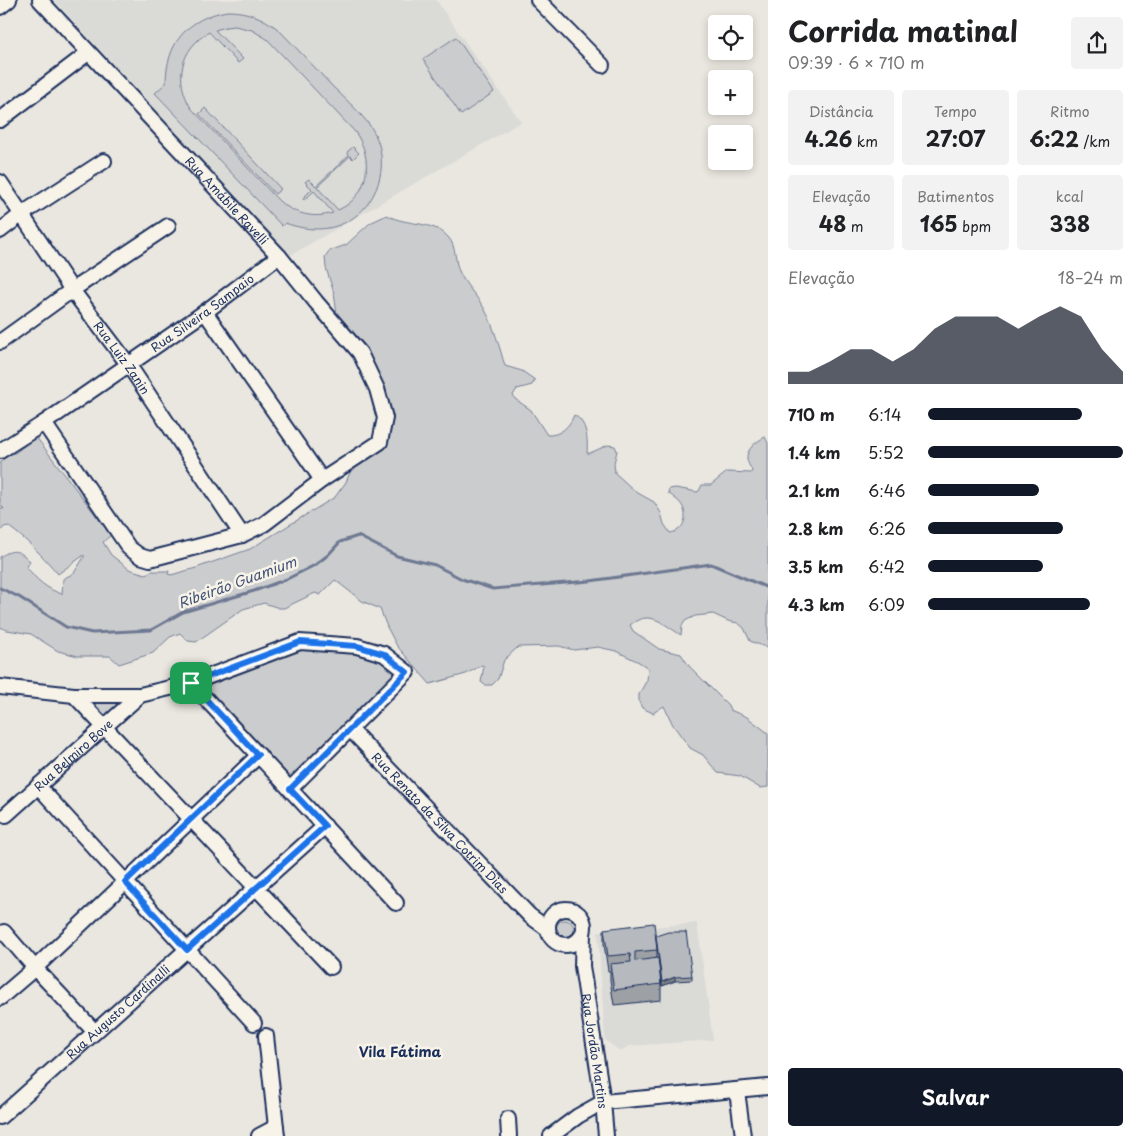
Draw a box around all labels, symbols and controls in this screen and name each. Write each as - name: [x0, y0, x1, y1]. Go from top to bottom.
- text: Corrida matinal: [788, 9, 1018, 52]
- map controls: [708, 15, 753, 170]
- button: locate: [708, 15, 753, 60]
- button: share: [1071, 17, 1123, 69]
- text: 09:39 · 6 × 710 m: [788, 50, 924, 74]
- button: +: [708, 70, 753, 115]
- text: Distância: [809, 101, 873, 122]
- text: Tempo: [934, 101, 977, 122]
- text: Ritmo: [1050, 101, 1090, 122]
- text: 4.26: [804, 122, 852, 154]
- text: 27:07: [926, 122, 985, 154]
- text: 6:22: [1029, 122, 1079, 154]
- button: −: [708, 125, 753, 170]
- text: km: [852, 131, 878, 152]
- text: /km: [1079, 131, 1110, 152]
- street label: Rua Amábile Ravelli: [181, 152, 273, 248]
- text: Elevação: [812, 186, 870, 207]
- text: Batimentos: [917, 186, 994, 207]
- text: kcal: [1056, 186, 1084, 207]
- text: 48: [819, 207, 846, 239]
- text: 165: [920, 207, 958, 239]
- text: 338: [1050, 207, 1090, 239]
- text: m: [846, 216, 864, 237]
- text: bpm: [958, 216, 991, 237]
- text: Elevação: [788, 265, 855, 289]
- text: 18–24 m: [1058, 265, 1123, 289]
- street label: Rua Silveira Sampaio: [147, 269, 258, 356]
- street label: Rua Luiz Zanin: [90, 317, 155, 398]
- text: 710 m: [788, 402, 835, 426]
- text: 6:14: [868, 402, 902, 426]
- text: 1.4 km: [788, 440, 840, 464]
- text: 5:52: [868, 440, 904, 464]
- text: 2.1 km: [788, 478, 840, 502]
- text: 6:46: [868, 478, 906, 502]
- text: 2.8 km: [788, 516, 843, 540]
- text: 6:26: [868, 516, 906, 540]
- water label: Ribeirão Guamium: [175, 551, 299, 613]
- text: 3.5 km: [788, 554, 843, 578]
- text: 6:42: [868, 554, 905, 578]
- text: 4.3 km: [788, 592, 845, 616]
- text: 6:09: [868, 592, 905, 616]
- pin: [170, 662, 212, 704]
- icon: arrive: [177, 669, 205, 697]
- street label: Rua Belmiro Bove: [30, 715, 116, 795]
- street label: Rua Renato da Silva Cotrim Dias: [368, 748, 513, 898]
- street label: Rua Augusto Cardinalli: [62, 960, 174, 1063]
- street label: Rua Jordão Martins: [577, 992, 613, 1110]
- district label: Vila Fátima: [359, 1041, 441, 1062]
- button: Salvar: [788, 1068, 1123, 1126]

